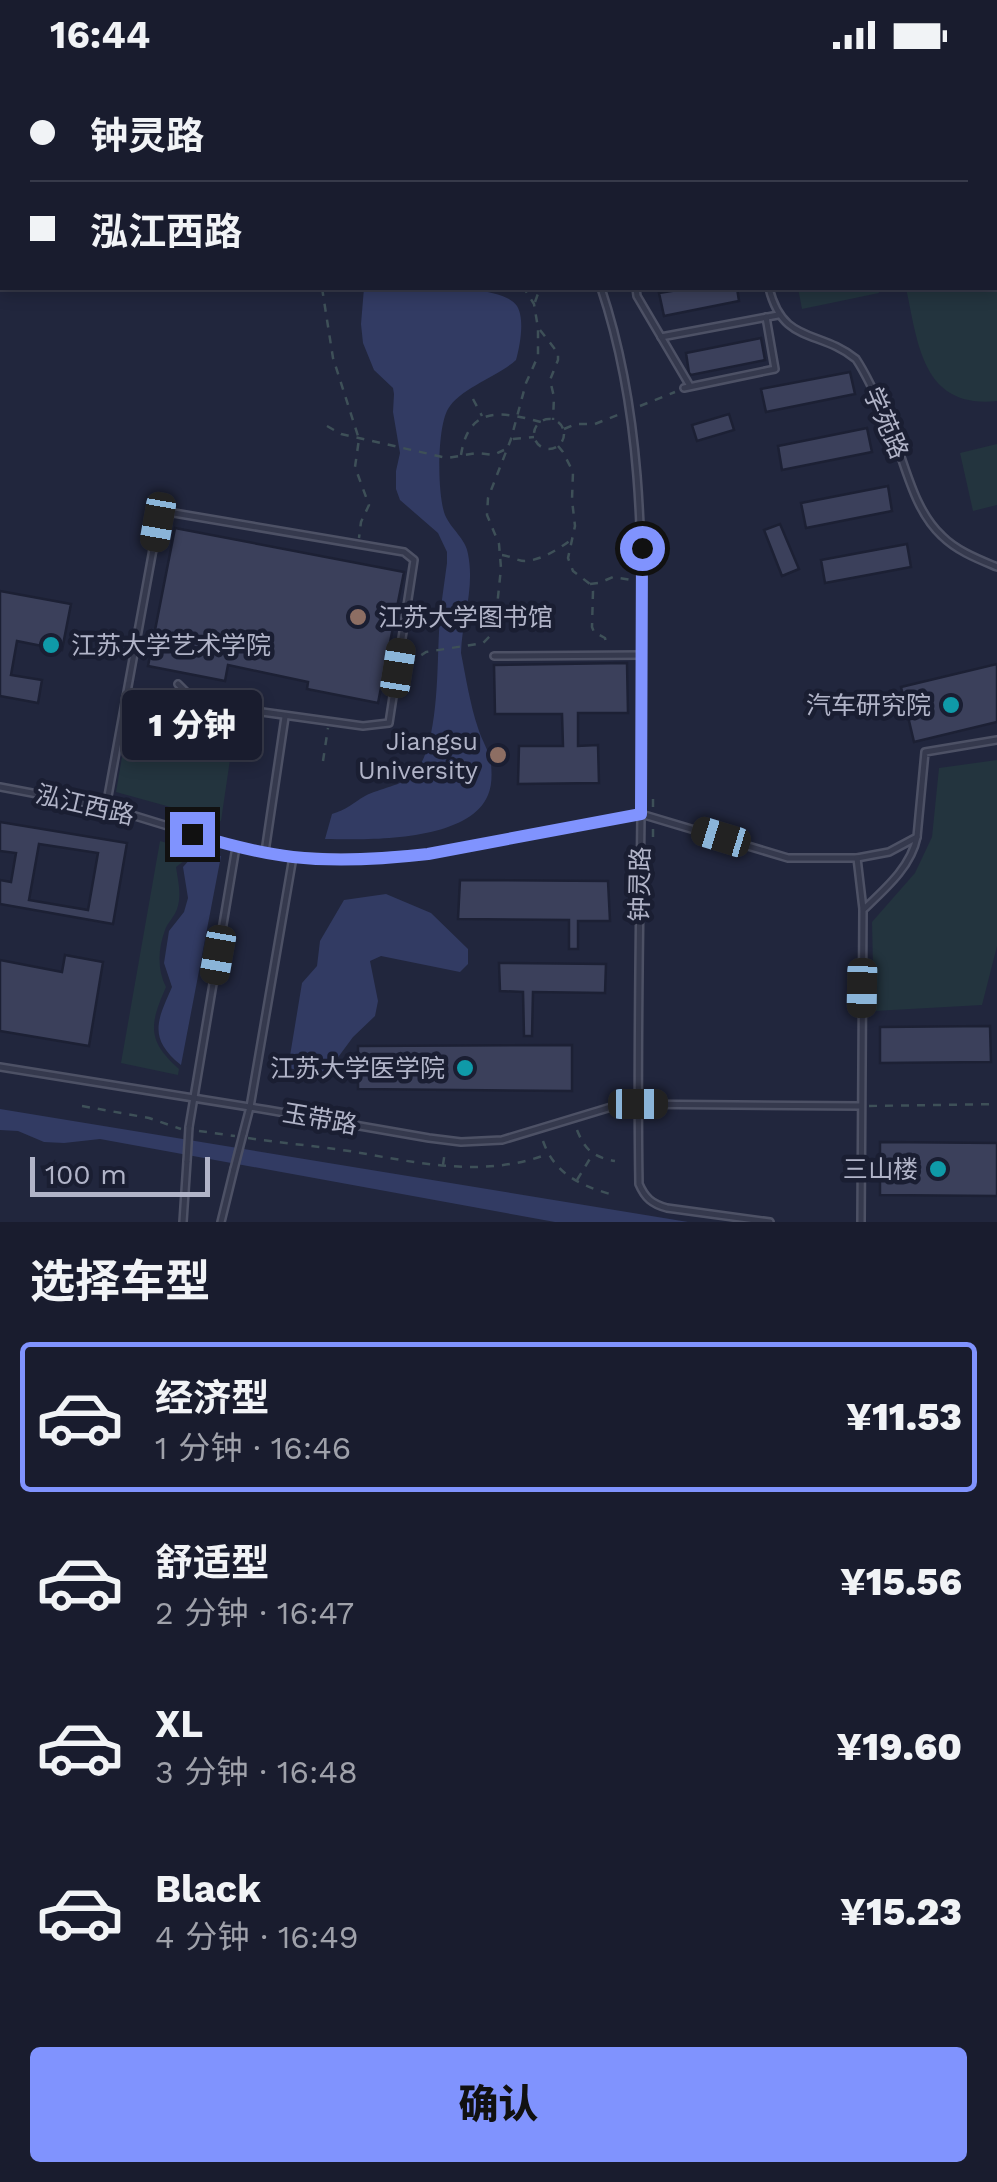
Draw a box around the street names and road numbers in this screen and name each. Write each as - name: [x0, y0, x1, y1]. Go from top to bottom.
- street label: 学苑路: [858, 383, 914, 463]
- street label: 泓江西路: [33, 780, 137, 830]
- street label: 钟灵路: [625, 846, 655, 922]
- street label: 玉带路: [281, 1098, 359, 1140]

